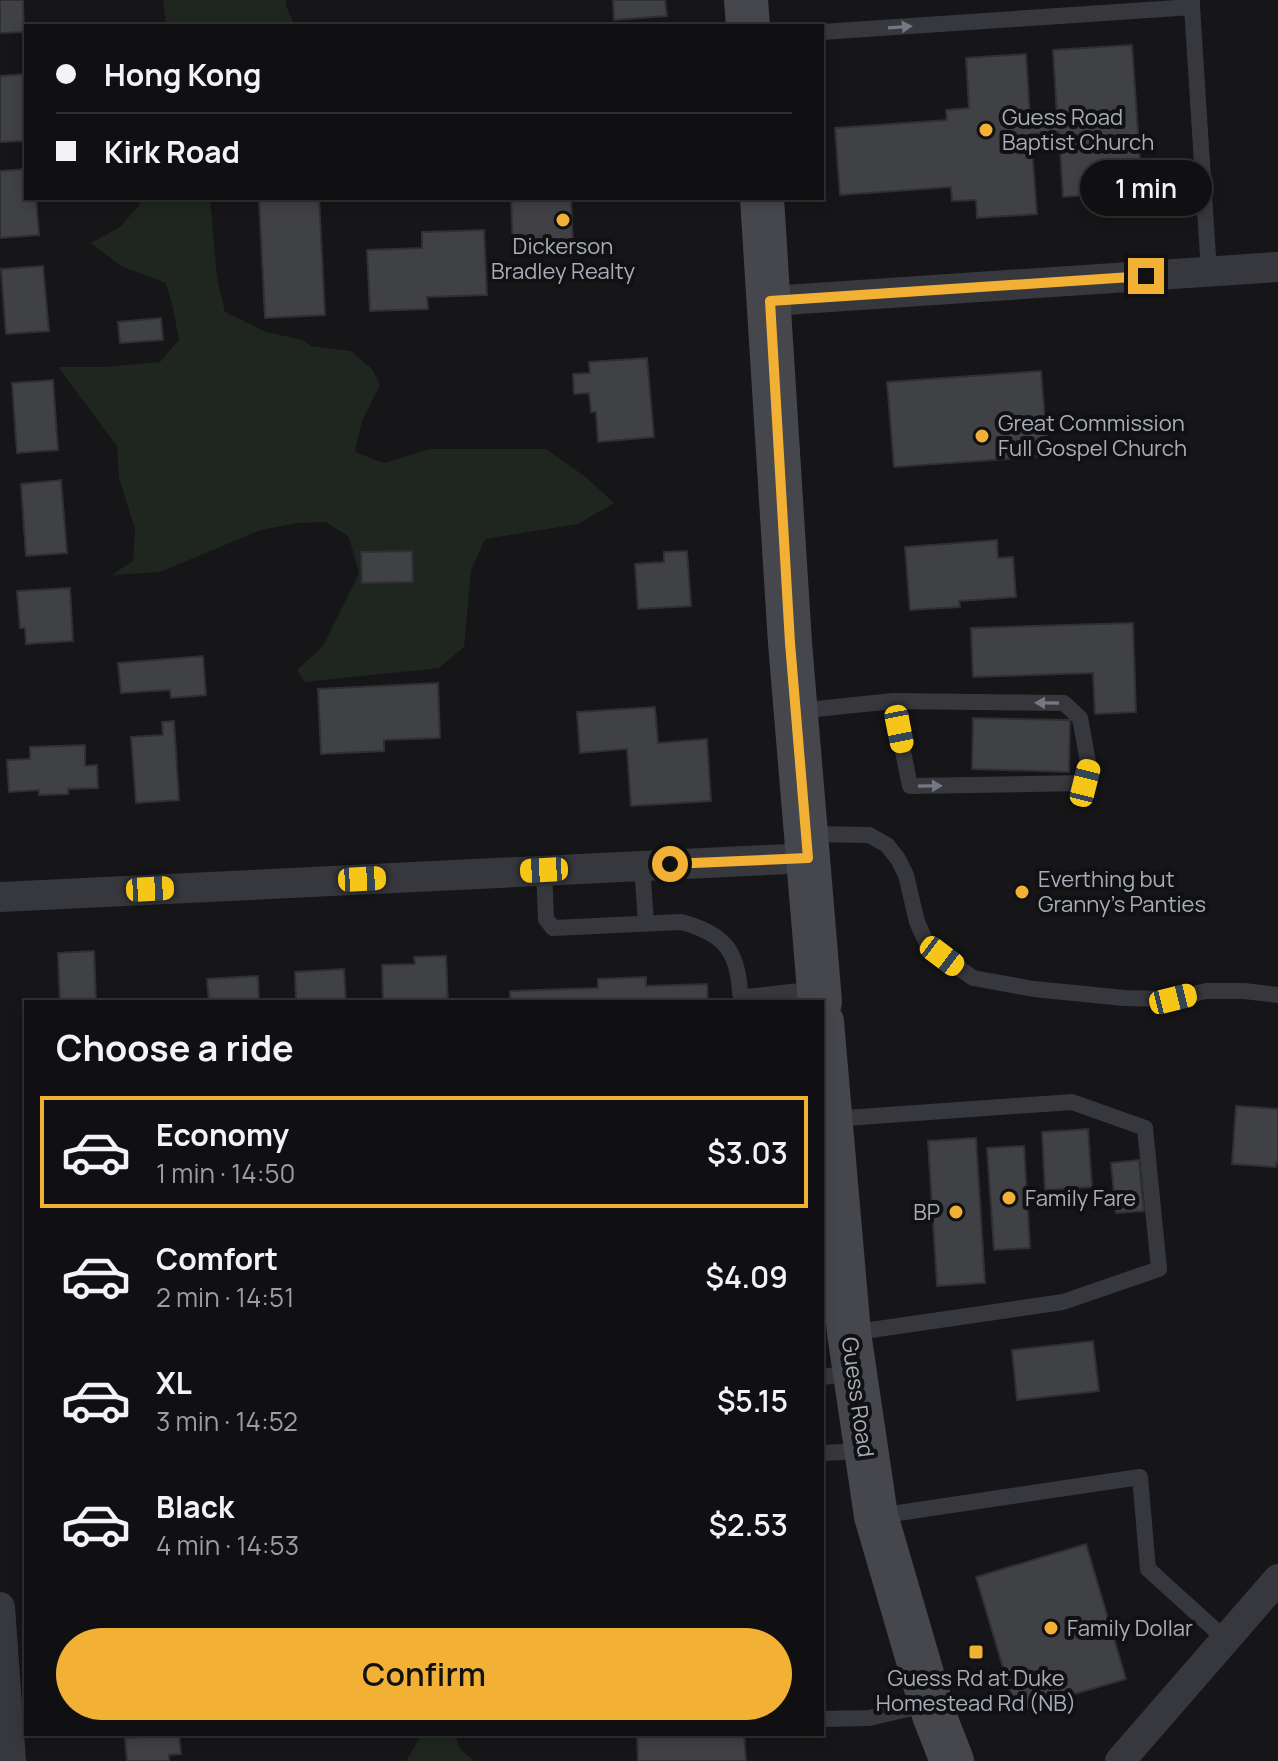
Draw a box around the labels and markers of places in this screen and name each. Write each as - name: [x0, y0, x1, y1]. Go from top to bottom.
- place label: Guess Road Baptist Church: [1002, 102, 1154, 157]
- marker: Guess Road Baptist Church: [977, 121, 995, 139]
- marker: Dickerson Bradley Realty: [554, 211, 572, 229]
- place label: Dickerson Bradley Realty: [491, 231, 635, 286]
- place label: Great Commission Full Gospel Church: [998, 408, 1187, 463]
- marker: Great Commission Full Gospel Church: [973, 427, 991, 445]
- place label: Everthing but Granny's Panties: [1038, 864, 1206, 919]
- marker: Everthing but Granny's Panties: [1013, 883, 1031, 901]
- place label: Family Fare: [1025, 1183, 1136, 1213]
- marker: Family Fare: [1000, 1189, 1018, 1207]
- place label: BP: [913, 1197, 940, 1227]
- marker: BP: [947, 1203, 965, 1221]
- place label: Family Dollar: [1067, 1613, 1193, 1643]
- marker: Family Dollar: [1042, 1619, 1060, 1637]
- marker: Guess Rd at Duke Homestead Rd (NB): [967, 1643, 985, 1661]
- place label: Guess Rd at Duke Homestead Rd (NB): [876, 1663, 1076, 1718]

